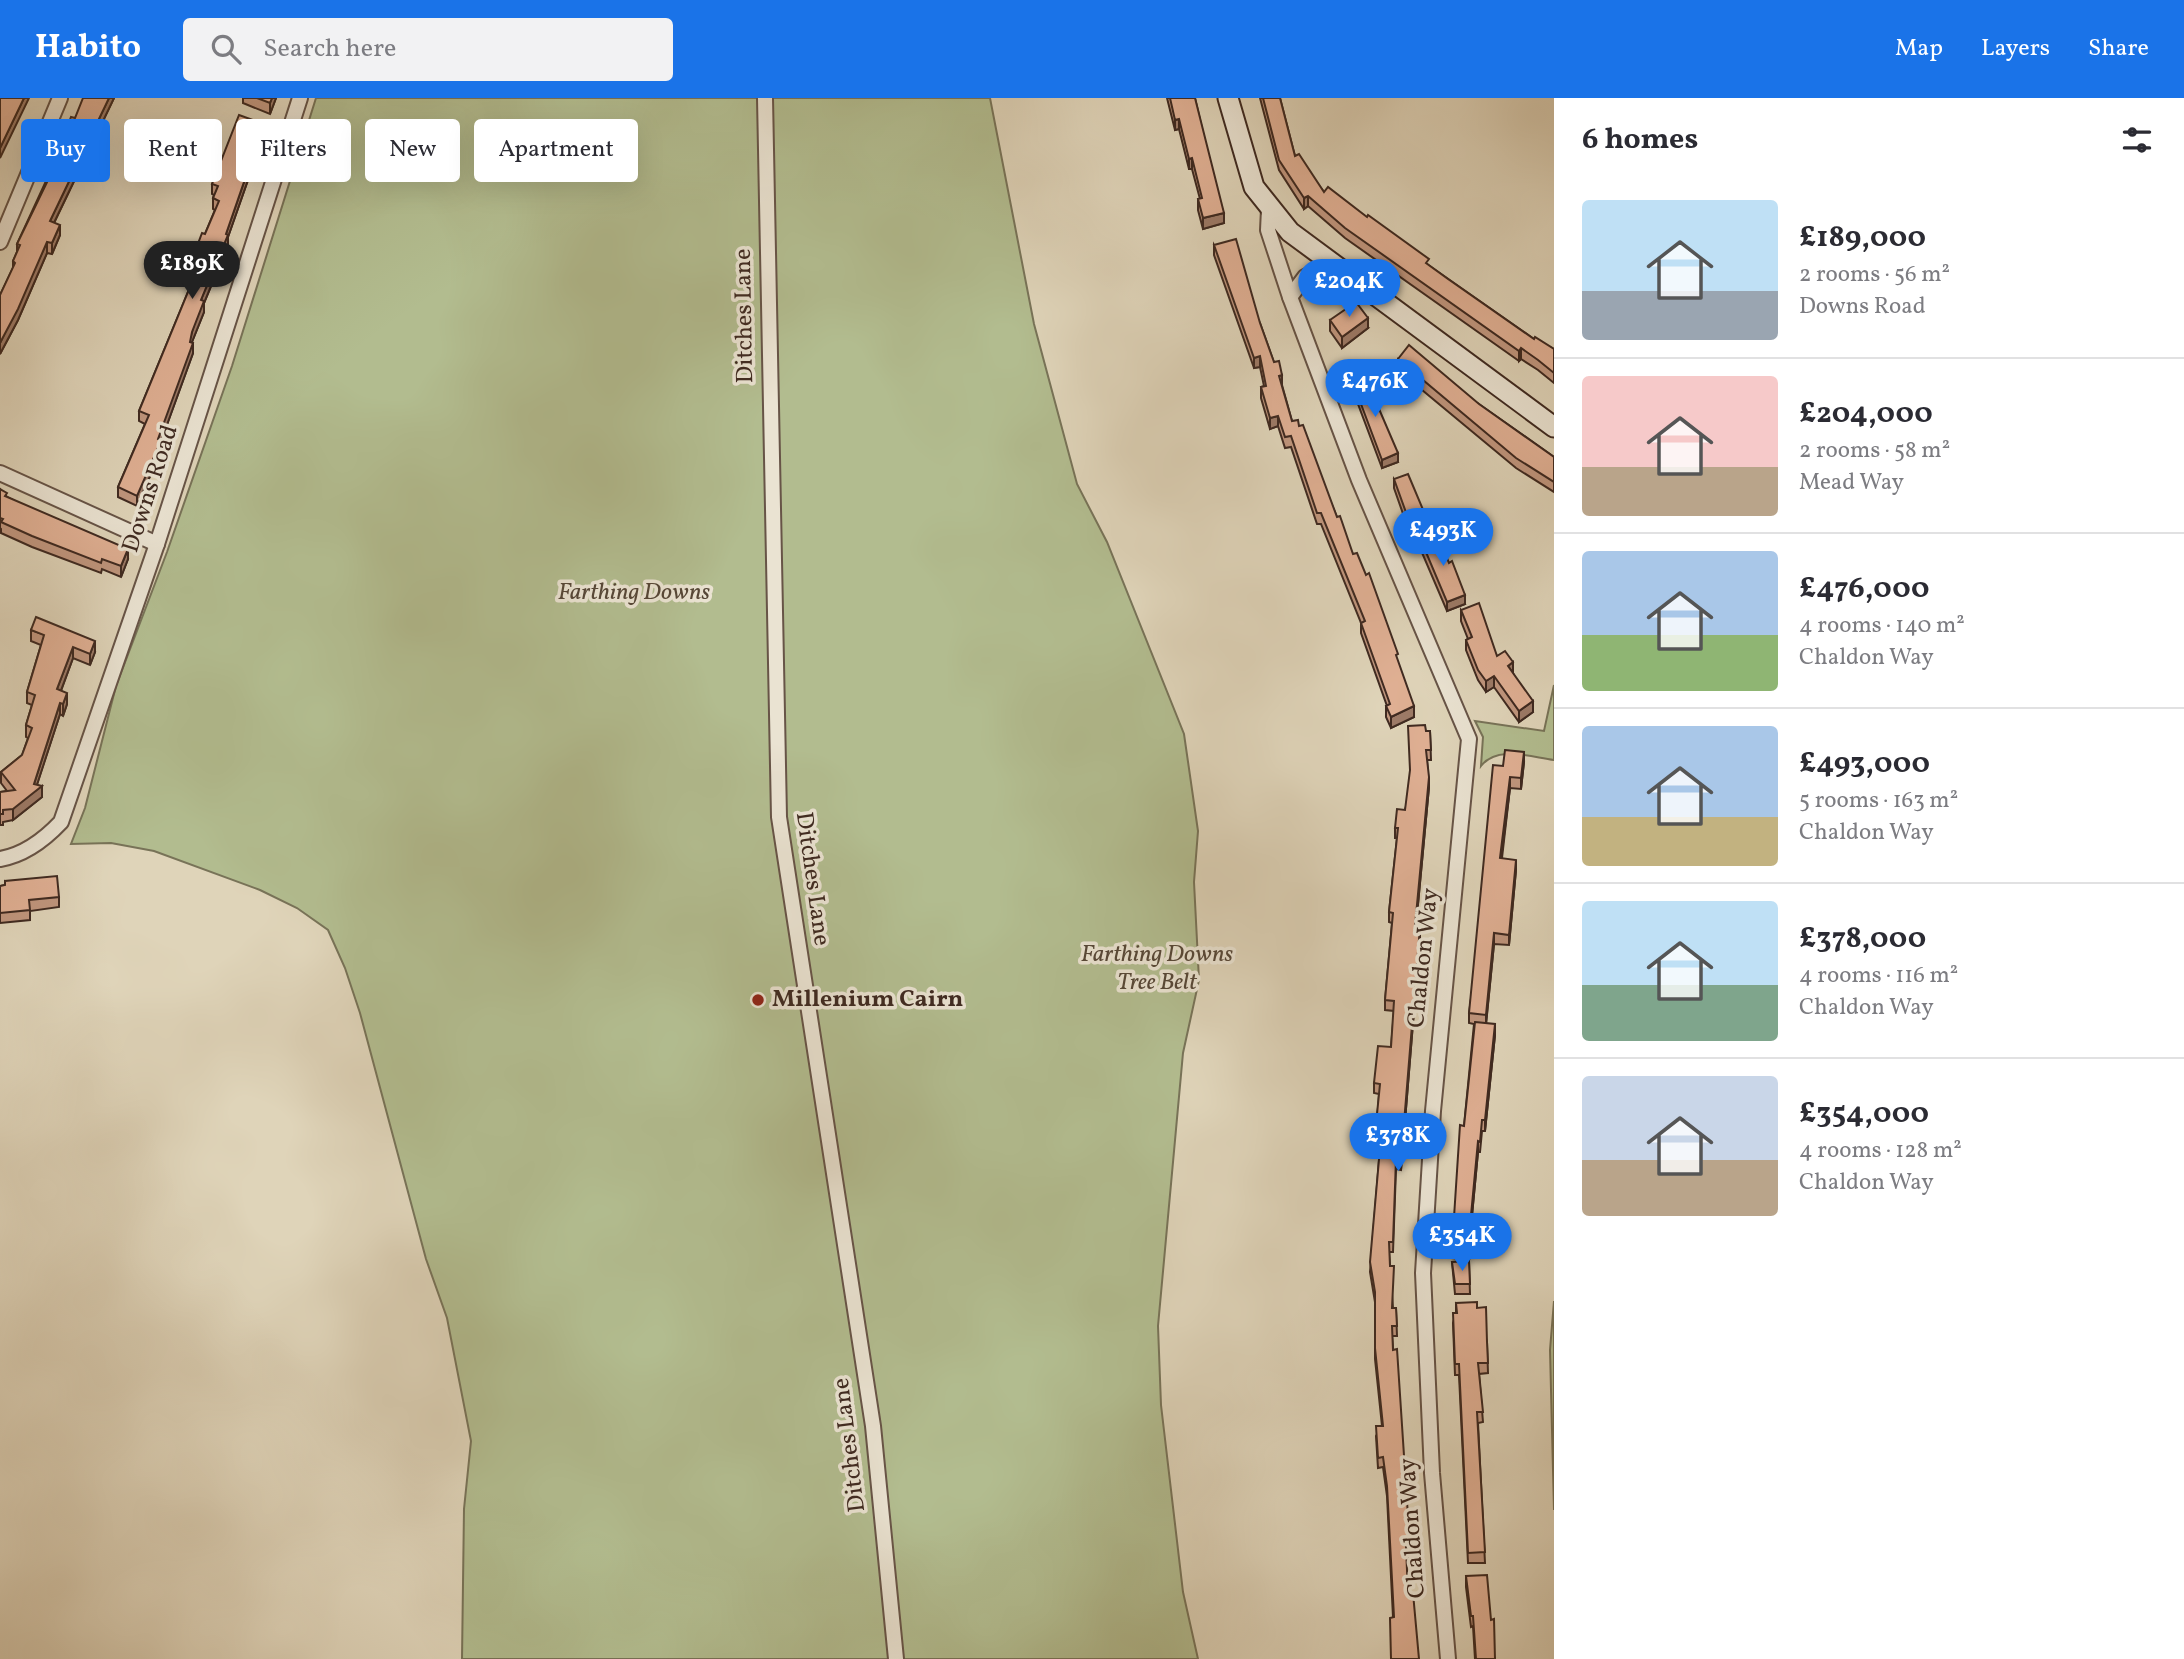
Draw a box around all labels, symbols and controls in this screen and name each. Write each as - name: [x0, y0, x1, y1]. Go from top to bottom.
- search box: [183, 18, 673, 81]
- text: Habito: [35, 26, 141, 72]
- icon: search: [207, 30, 245, 68]
- text: Search here: [263, 31, 396, 67]
- text: Map: [1895, 32, 1943, 66]
- text: Layers: [1981, 32, 2050, 66]
- text: Share: [2088, 32, 2149, 66]
- chip: Buy: [21, 119, 110, 182]
- chip: Rent: [124, 119, 222, 182]
- chip: Filters: [236, 119, 351, 182]
- chip: New: [365, 119, 460, 182]
- chip: Apartment: [474, 119, 638, 182]
- text: 6 homes: [1582, 119, 1698, 161]
- icon: filters: [2118, 121, 2156, 159]
- text: £189,000: [1799, 217, 1926, 259]
- icon: home: [1638, 228, 1722, 312]
- pin: £189K: [143, 242, 241, 301]
- text: £189K: [160, 248, 224, 280]
- street label: Ditches Lane: [727, 248, 763, 384]
- text: 2 rooms · 56 m²: [1799, 259, 1950, 291]
- pin: £204K: [1300, 260, 1398, 319]
- text: £204K: [1314, 266, 1384, 298]
- text: Downs Road: [1799, 291, 1926, 323]
- pin: £476K: [1326, 360, 1424, 419]
- text: £476K: [1341, 366, 1409, 398]
- text: £204,000: [1799, 393, 1933, 435]
- icon: home: [1638, 404, 1722, 488]
- street label: Downs Road: [114, 421, 188, 557]
- text: 2 rooms · 58 m²: [1799, 435, 1950, 467]
- text: Mead Way: [1799, 467, 1904, 499]
- pin: £493K: [1394, 508, 1492, 568]
- text: £493K: [1409, 515, 1477, 547]
- text: £476,000: [1799, 568, 1929, 610]
- park label: Farthing Downs: [558, 576, 710, 610]
- icon: home: [1638, 579, 1722, 663]
- text: 4 rooms · 140 m²: [1799, 610, 1965, 642]
- text: Chaldon Way: [1799, 642, 1934, 674]
- text: £493,000: [1799, 743, 1930, 785]
- icon: home: [1638, 754, 1722, 838]
- text: 5 rooms · 163 m²: [1799, 785, 1958, 817]
- street label: Ditches Lane: [786, 810, 838, 948]
- text: Chaldon Way: [1799, 817, 1934, 849]
- street label: Chaldon Way: [1400, 886, 1448, 1030]
- text: £378,000: [1799, 918, 1926, 960]
- icon: home: [1638, 929, 1722, 1013]
- park label: Farthing Downs Tree Belt: [1081, 938, 1233, 1000]
- text: 4 rooms · 116 m²: [1799, 960, 1958, 992]
- place label: Millenium Cairn: [772, 983, 964, 1017]
- marker: Millenium Cairn: [750, 992, 766, 1008]
- text: Chaldon Way: [1799, 992, 1934, 1024]
- text: £354,000: [1799, 1093, 1929, 1135]
- icon: home: [1638, 1104, 1722, 1188]
- pin: £378K: [1349, 1114, 1447, 1173]
- text: £378K: [1366, 1120, 1430, 1152]
- text: 4 rooms · 128 m²: [1799, 1135, 1962, 1167]
- text: Chaldon Way: [1799, 1167, 1934, 1199]
- pin: £354K: [1413, 1214, 1511, 1273]
- text: £354K: [1429, 1220, 1495, 1252]
- street label: Ditches Lane: [825, 1376, 875, 1514]
- street label: Chaldon Way: [1391, 1457, 1435, 1599]

